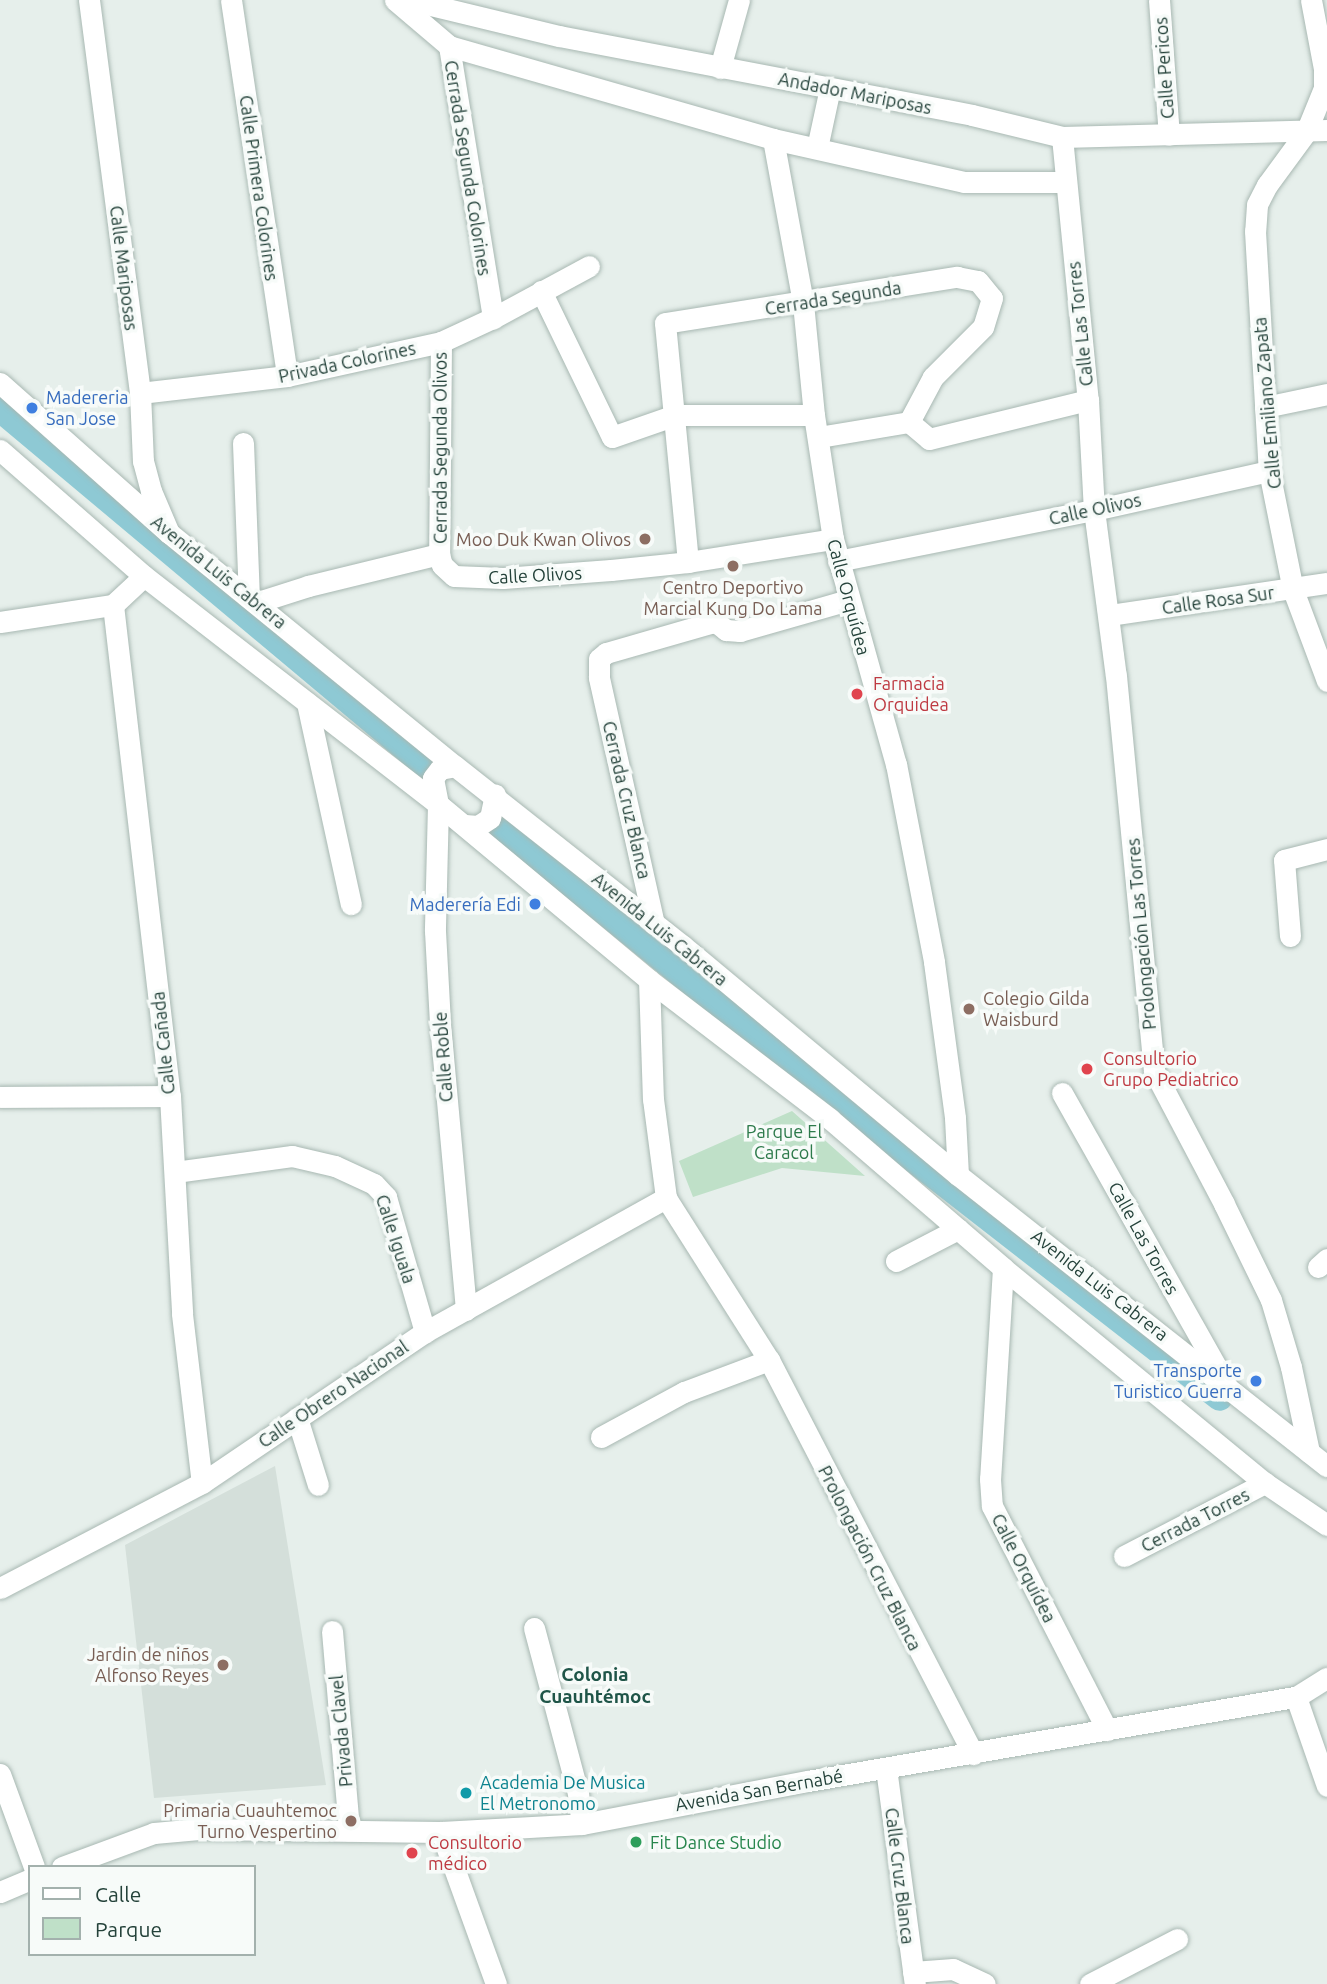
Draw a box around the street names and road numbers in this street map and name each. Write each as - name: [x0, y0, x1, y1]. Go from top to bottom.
- street label: Calle Pericos: [1150, 16, 1178, 120]
- street label: Cerrada Segunda Colorines: [440, 59, 496, 277]
- street label: Andador Mariposas: [776, 68, 934, 118]
- street label: Calle Primera Colorines: [235, 94, 283, 282]
- street label: Calle Mariposas: [106, 204, 142, 332]
- street label: Calle Las Torres: [1063, 261, 1097, 387]
- street label: Cerrada Segunda: [763, 277, 903, 319]
- street label: Calle Emiliano Zapata: [1249, 316, 1285, 490]
- street label: Privada Colorines: [276, 337, 418, 387]
- street label: Cerrada Segunda Olivos: [429, 352, 451, 544]
- street label: Calle Olivos: [1047, 489, 1143, 529]
- street label: Avenida Luis Cabrera: [147, 511, 291, 633]
- street label: Calle Orquídea: [823, 537, 875, 657]
- street label: Calle Olivos: [488, 562, 582, 588]
- street label: Calle Rosa Sur: [1160, 581, 1276, 619]
- street label: Cerrada Cruz Blanca: [598, 719, 656, 881]
- street label: Prolongación Las Torres: [1122, 837, 1160, 1031]
- street label: Avenida Luis Cabrera: [588, 868, 732, 990]
- street label: Calle Cañada: [147, 990, 179, 1096]
- street label: Calle Roble: [429, 1011, 457, 1103]
- street label: Calle Las Torres: [1104, 1178, 1184, 1298]
- street label: Calle Iguala: [371, 1192, 421, 1286]
- street label: Avenida Luis Cabrera: [1027, 1225, 1173, 1345]
- street label: Calle Obrero Nacional: [254, 1336, 412, 1452]
- street label: Prolongación Cruz Blanca: [814, 1462, 926, 1654]
- street label: Cerrada Torres: [1137, 1483, 1253, 1557]
- street label: Calle Orquídea: [987, 1510, 1061, 1626]
- street label: Privada Clavel: [325, 1674, 357, 1788]
- street label: Avenida San Bernabé: [673, 1765, 845, 1815]
- street label: Calle Cruz Blanca: [881, 1806, 919, 1946]

